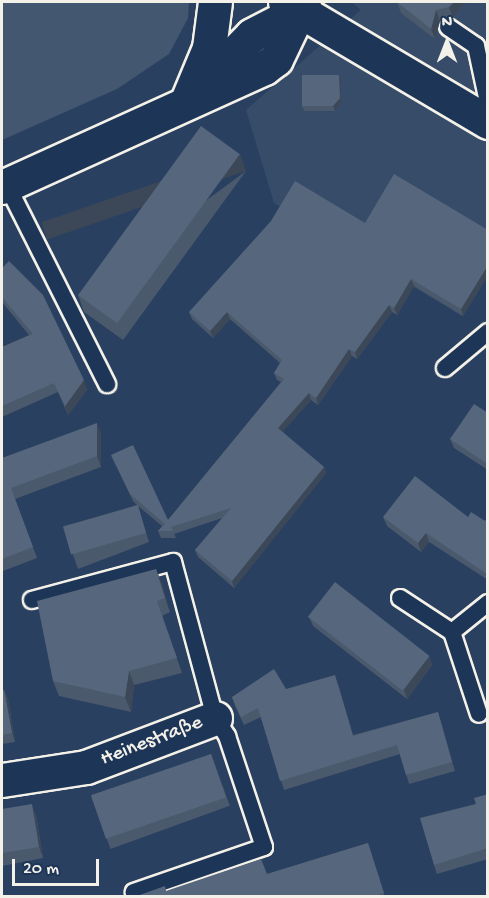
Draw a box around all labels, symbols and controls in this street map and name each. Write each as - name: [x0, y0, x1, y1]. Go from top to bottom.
- north arrow: [417, 12, 477, 72]
- text: N: [442, 14, 452, 33]
- street label: Heinestraße: [97, 711, 207, 773]
- scale bar: [15, 847, 102, 885]
- text: 20 m: [23, 859, 59, 880]

